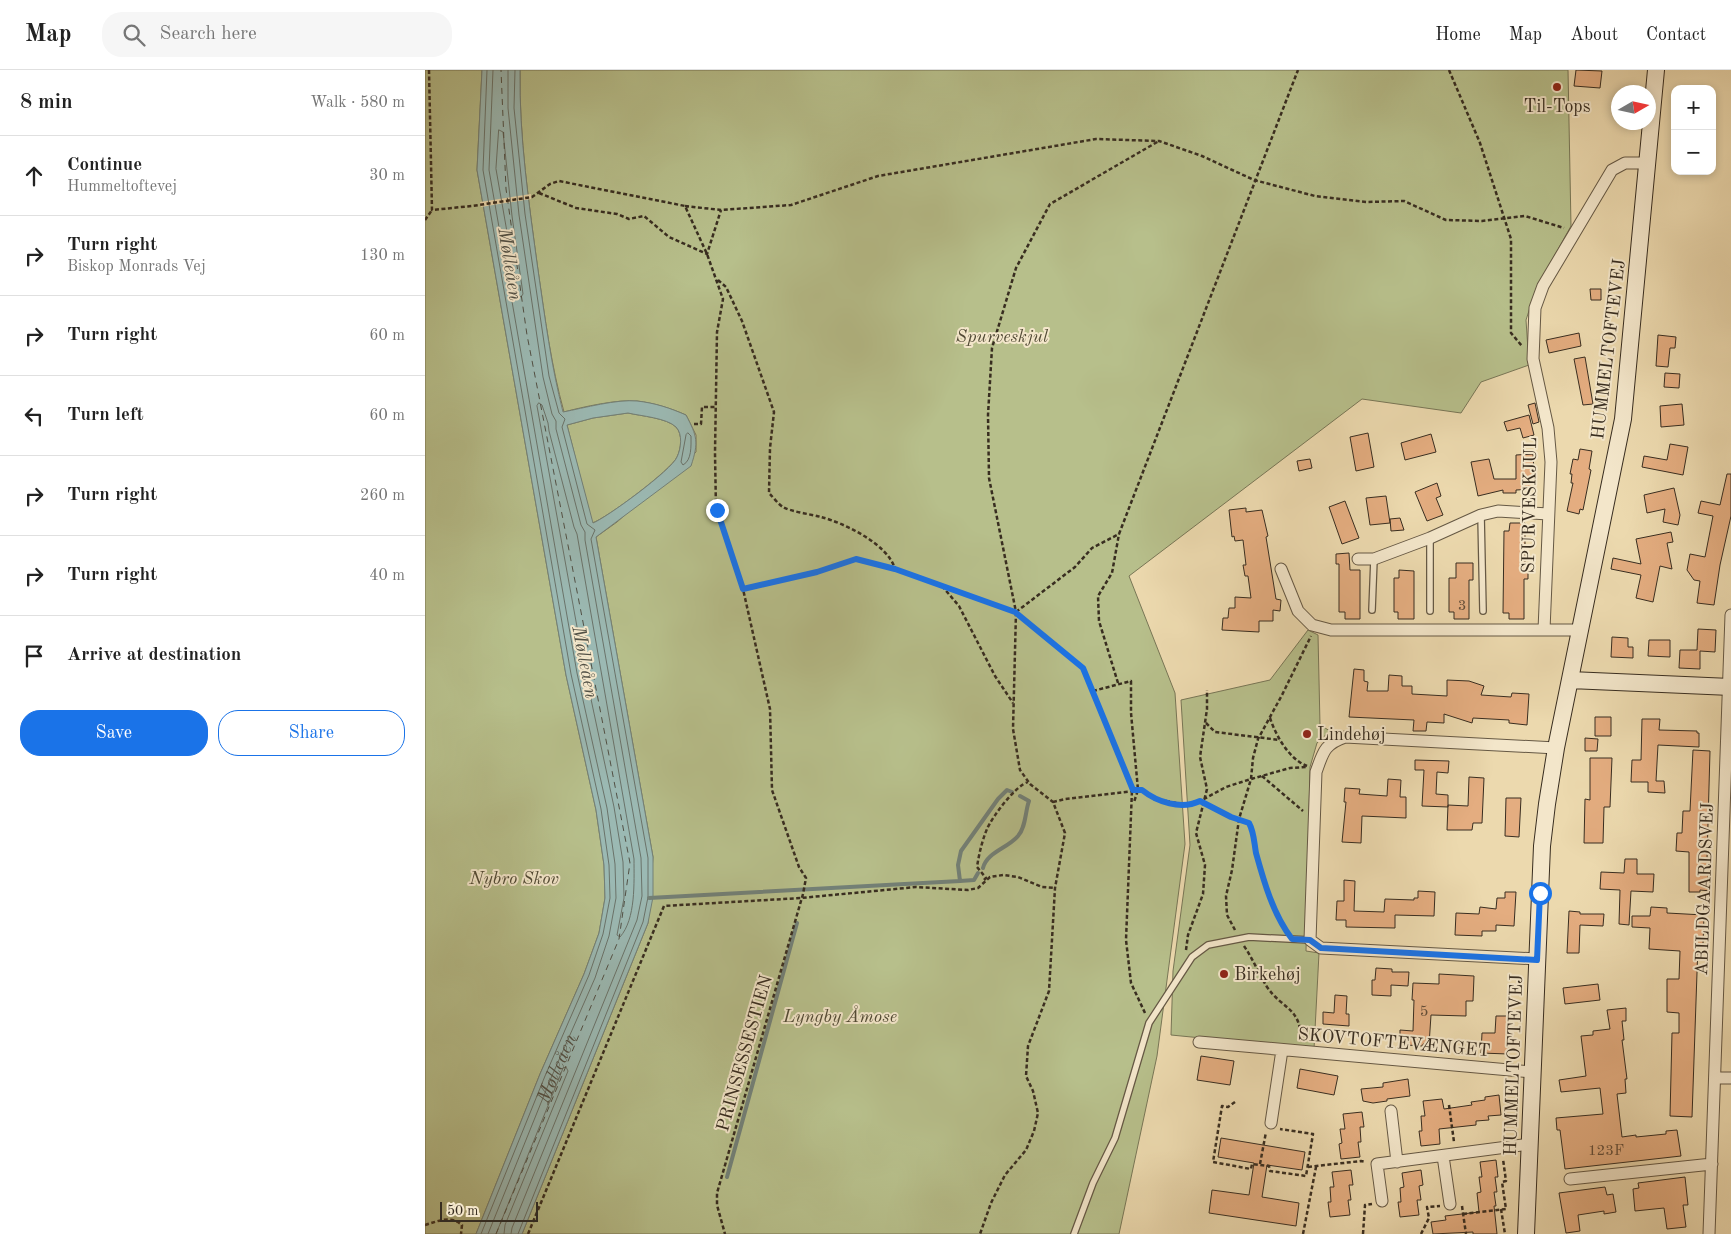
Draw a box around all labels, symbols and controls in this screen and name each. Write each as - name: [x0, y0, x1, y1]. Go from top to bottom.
- search box: [102, 12, 452, 57]
- icon: search: [120, 21, 148, 49]
- text: Map: [25, 23, 72, 47]
- text: Search here: [160, 25, 257, 44]
- text: Home: [1435, 26, 1481, 44]
- text: Map: [1509, 26, 1542, 44]
- text: About: [1570, 26, 1618, 44]
- text: Contact: [1646, 26, 1706, 44]
- marker: Til-Tops: [1551, 81, 1563, 93]
- north arrow: [1611, 85, 1656, 130]
- map controls: [1671, 85, 1716, 175]
- button: +: [1671, 85, 1716, 130]
- text: 8 min: [20, 92, 73, 113]
- text: Walk · 580 m: [310, 95, 405, 111]
- place label: Til-Tops: [1524, 98, 1591, 116]
- button: −: [1671, 130, 1716, 175]
- text: Continue: [67, 156, 142, 175]
- icon: ahead: [20, 162, 48, 190]
- text: 30 m: [369, 168, 405, 184]
- text: Hummeltoftevej: [67, 179, 177, 195]
- water label: Mølleåen: [493, 226, 524, 302]
- text: Turn right: [67, 236, 157, 255]
- icon: right: [20, 242, 48, 270]
- text: 130 m: [360, 248, 405, 264]
- street label: HUMMELTOFTEVEJ: [1589, 258, 1629, 440]
- text: Biskop Monrads Vej: [67, 259, 206, 275]
- icon: right: [20, 322, 48, 350]
- text: Turn right: [67, 326, 157, 345]
- text: 60 m: [369, 328, 405, 344]
- park label: Spurveskjul: [956, 328, 1049, 346]
- icon: left: [20, 402, 48, 430]
- text: Turn left: [67, 406, 144, 425]
- text: 60 m: [369, 408, 405, 424]
- street label: SPURVESKJUL: [1520, 437, 1540, 573]
- icon: right: [20, 482, 48, 510]
- text: Turn right: [67, 486, 157, 505]
- text: 260 m: [360, 488, 405, 504]
- route end: [706, 499, 729, 522]
- icon: right: [20, 562, 48, 590]
- text: Turn right: [67, 566, 157, 585]
- text: 40 m: [369, 568, 405, 584]
- house number: 3: [1458, 599, 1466, 614]
- water label: Mølleåen: [567, 624, 600, 700]
- icon: arrive: [20, 642, 48, 670]
- text: Arrive at destination: [67, 646, 241, 665]
- button: Save: [20, 710, 208, 756]
- button: Share: [218, 710, 405, 756]
- place label: Lindehøj: [1317, 726, 1386, 744]
- marker: Lindehøj: [1301, 728, 1313, 740]
- street label: ABILDGAARDSVEJ: [1693, 802, 1717, 976]
- park label: Nybro Skov: [468, 870, 559, 888]
- route start: [1529, 882, 1552, 905]
- place label: Birkehøj: [1234, 966, 1301, 984]
- marker: Birkehøj: [1218, 968, 1230, 980]
- street label: PRINSESSESTIEN: [714, 973, 776, 1134]
- street label: HUMMELTOFTEVEJ: [1502, 974, 1526, 1156]
- park label: Lyngby Åmose: [782, 1005, 897, 1026]
- house number: 5: [1420, 1005, 1428, 1020]
- street label: SKOVTOFTEVÆNGET: [1297, 1026, 1491, 1060]
- water label: Mølleåen: [534, 1032, 581, 1108]
- house number: 123F: [1588, 1144, 1624, 1159]
- scale bar: [440, 1199, 537, 1222]
- text: 50 m: [447, 1204, 478, 1218]

